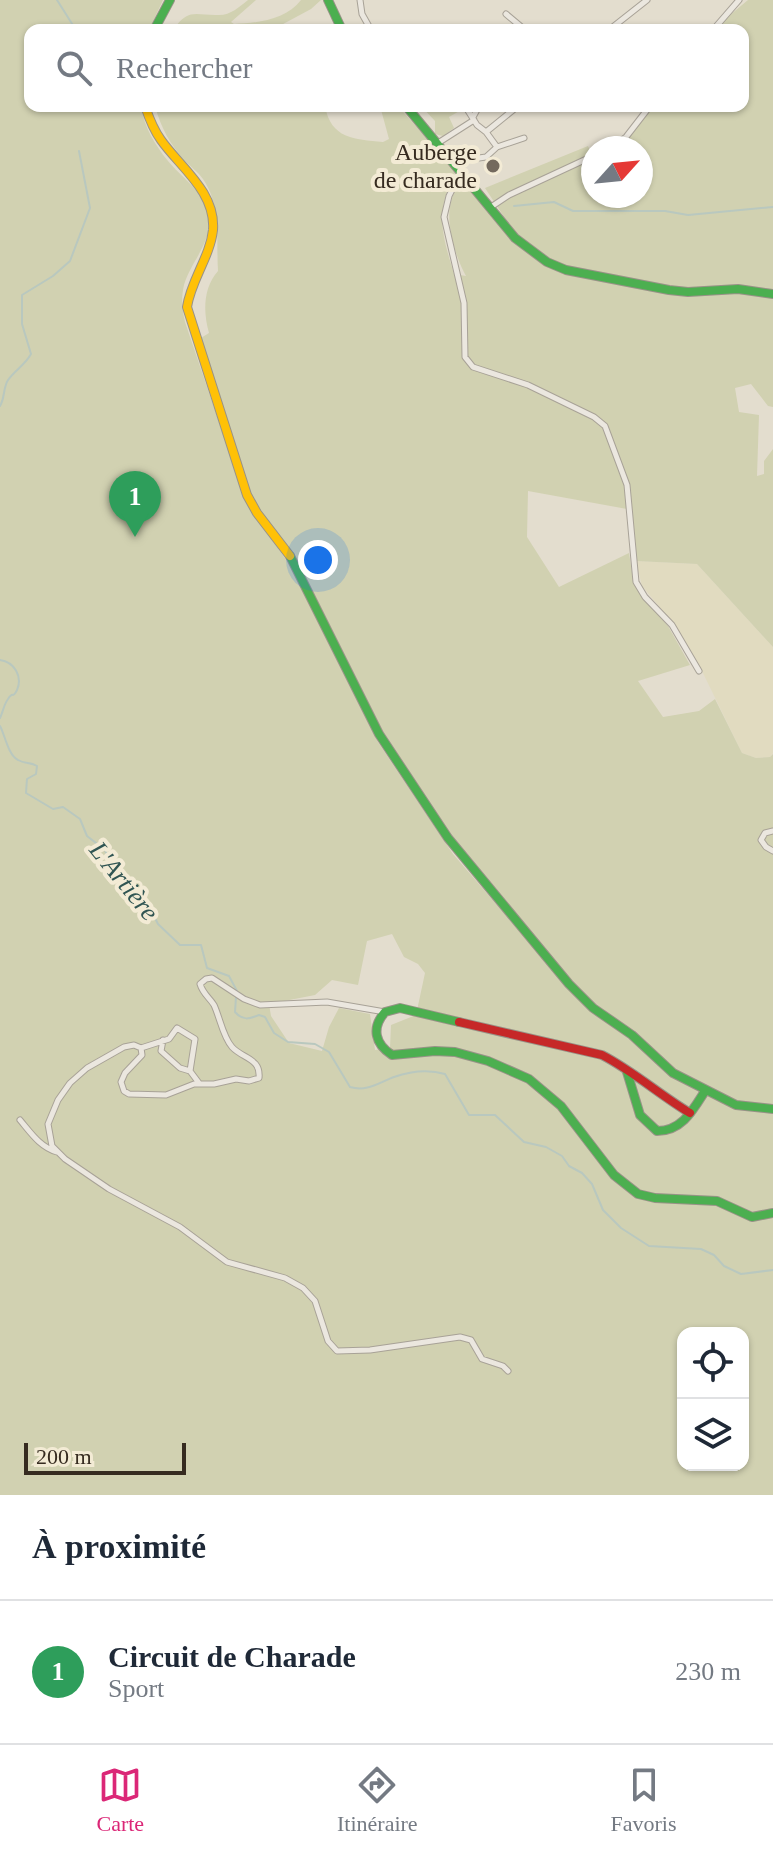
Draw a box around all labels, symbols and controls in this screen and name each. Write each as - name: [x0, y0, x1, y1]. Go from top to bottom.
- search box: [24, 24, 749, 112]
- icon: search: [52, 46, 96, 90]
- text: Rechercher: [116, 51, 253, 84]
- north arrow: [581, 136, 653, 208]
- place label: Auberge de charade: [374, 139, 477, 193]
- marker: Auberge de charade: [484, 157, 502, 175]
- pin: 1: [109, 471, 161, 537]
- your location: [298, 540, 338, 580]
- water label: L'Artière: [83, 835, 164, 926]
- map controls: [677, 1327, 749, 1471]
- button: locate: [677, 1327, 749, 1399]
- button: layers: [677, 1399, 749, 1471]
- scale bar: [24, 1439, 186, 1475]
- text: 200 m: [36, 1444, 92, 1469]
- text: À proximité: [32, 1528, 206, 1565]
- text: Circuit de Charade: [108, 1640, 356, 1673]
- text: 1: [52, 1657, 65, 1686]
- text: 230 m: [675, 1657, 741, 1686]
- text: Sport: [108, 1674, 164, 1703]
- tab: Carte: [96, 1763, 144, 1837]
- tab: Itinéraire: [337, 1763, 418, 1837]
- tab: Favoris: [611, 1763, 677, 1837]

